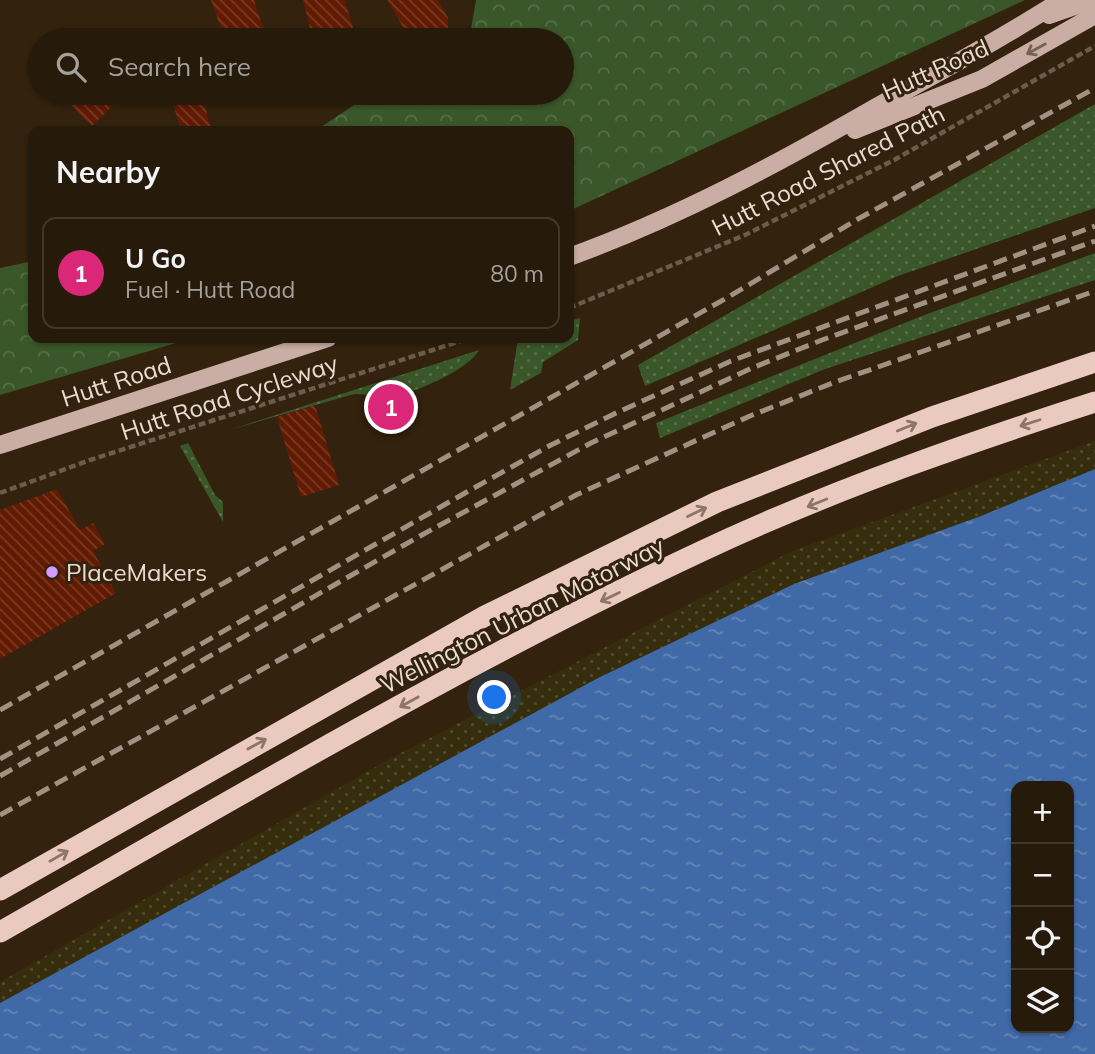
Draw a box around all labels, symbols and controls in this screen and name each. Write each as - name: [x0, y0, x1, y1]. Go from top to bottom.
- search box: [28, 28, 574, 105]
- street label: Hutt Road: [877, 32, 993, 106]
- one-way arrow: [1026, 42, 1046, 56]
- icon: search: [52, 48, 90, 86]
- text: Search here: [108, 50, 251, 83]
- street label: Hutt Road Shared Path: [706, 98, 950, 242]
- text: Nearby: [56, 153, 160, 191]
- text: U Go: [125, 242, 186, 275]
- text: 1: [74, 259, 88, 288]
- text: 80 m: [490, 259, 544, 288]
- text: Fuel · Hutt Road: [125, 275, 295, 304]
- street label: Hutt Road Cycleway: [117, 348, 342, 446]
- street label: Hutt Road: [57, 349, 175, 413]
- pin: 1: [368, 381, 414, 433]
- one-way arrow: [1019, 417, 1041, 430]
- one-way arrow: [896, 419, 918, 432]
- one-way arrow: [807, 497, 829, 510]
- one-way arrow: [686, 505, 707, 519]
- street label: Wellington Urban Motorway: [375, 530, 669, 700]
- place label: PlaceMakers: [66, 557, 207, 587]
- marker: PlaceMakers: [44, 564, 60, 580]
- one-way arrow: [600, 591, 621, 605]
- your location: [477, 680, 511, 714]
- one-way arrow: [399, 695, 419, 709]
- one-way arrow: [247, 737, 267, 751]
- map controls: [1011, 781, 1074, 1033]
- button: +: [1011, 781, 1074, 844]
- button: −: [1011, 844, 1074, 907]
- one-way arrow: [49, 849, 69, 863]
- button: locate: [1011, 907, 1074, 970]
- button: layers: [1011, 970, 1074, 1033]

